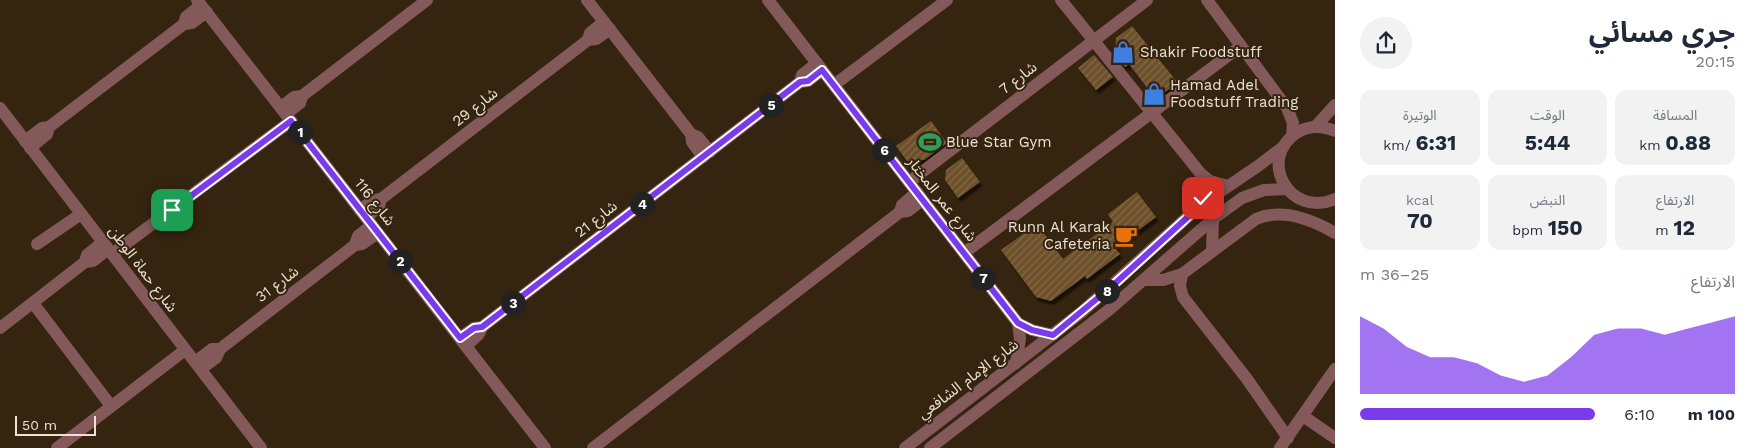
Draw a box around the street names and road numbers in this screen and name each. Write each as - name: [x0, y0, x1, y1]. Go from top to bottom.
- street label: شارع 7: [996, 58, 1042, 101]
- street label: شارع 29: [449, 84, 503, 133]
- street label: شارع عمر المختار: [900, 152, 981, 247]
- street label: شارع 116: [349, 175, 399, 231]
- street label: شارع 21: [571, 197, 623, 244]
- street label: شارع حماة الوطن: [102, 222, 181, 318]
- street label: شارع 31: [252, 262, 304, 308]
- street label: شارع الإمام الشافعي: [914, 335, 1024, 425]

